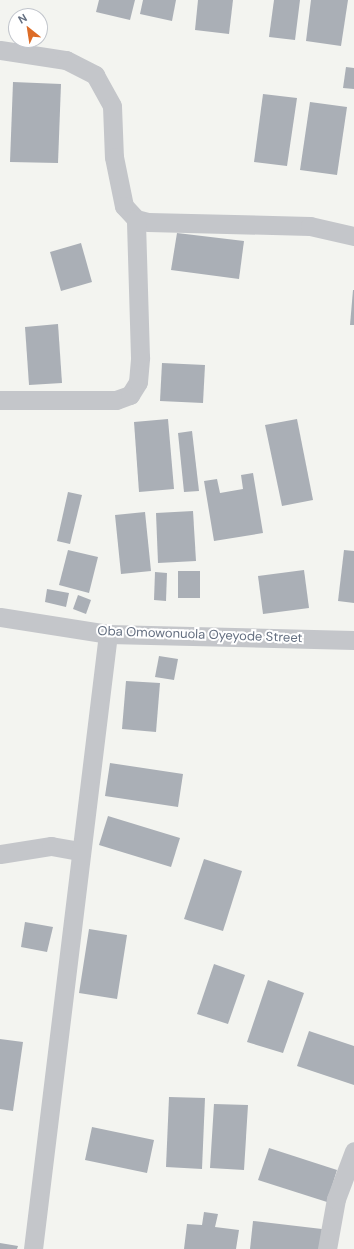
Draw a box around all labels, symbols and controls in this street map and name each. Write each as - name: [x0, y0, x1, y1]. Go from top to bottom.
- north arrow: [8, 8, 48, 48]
- text: N: [16, 10, 29, 27]
- street label: Oba Omowonuola Oyeyode Street: [97, 624, 303, 646]

